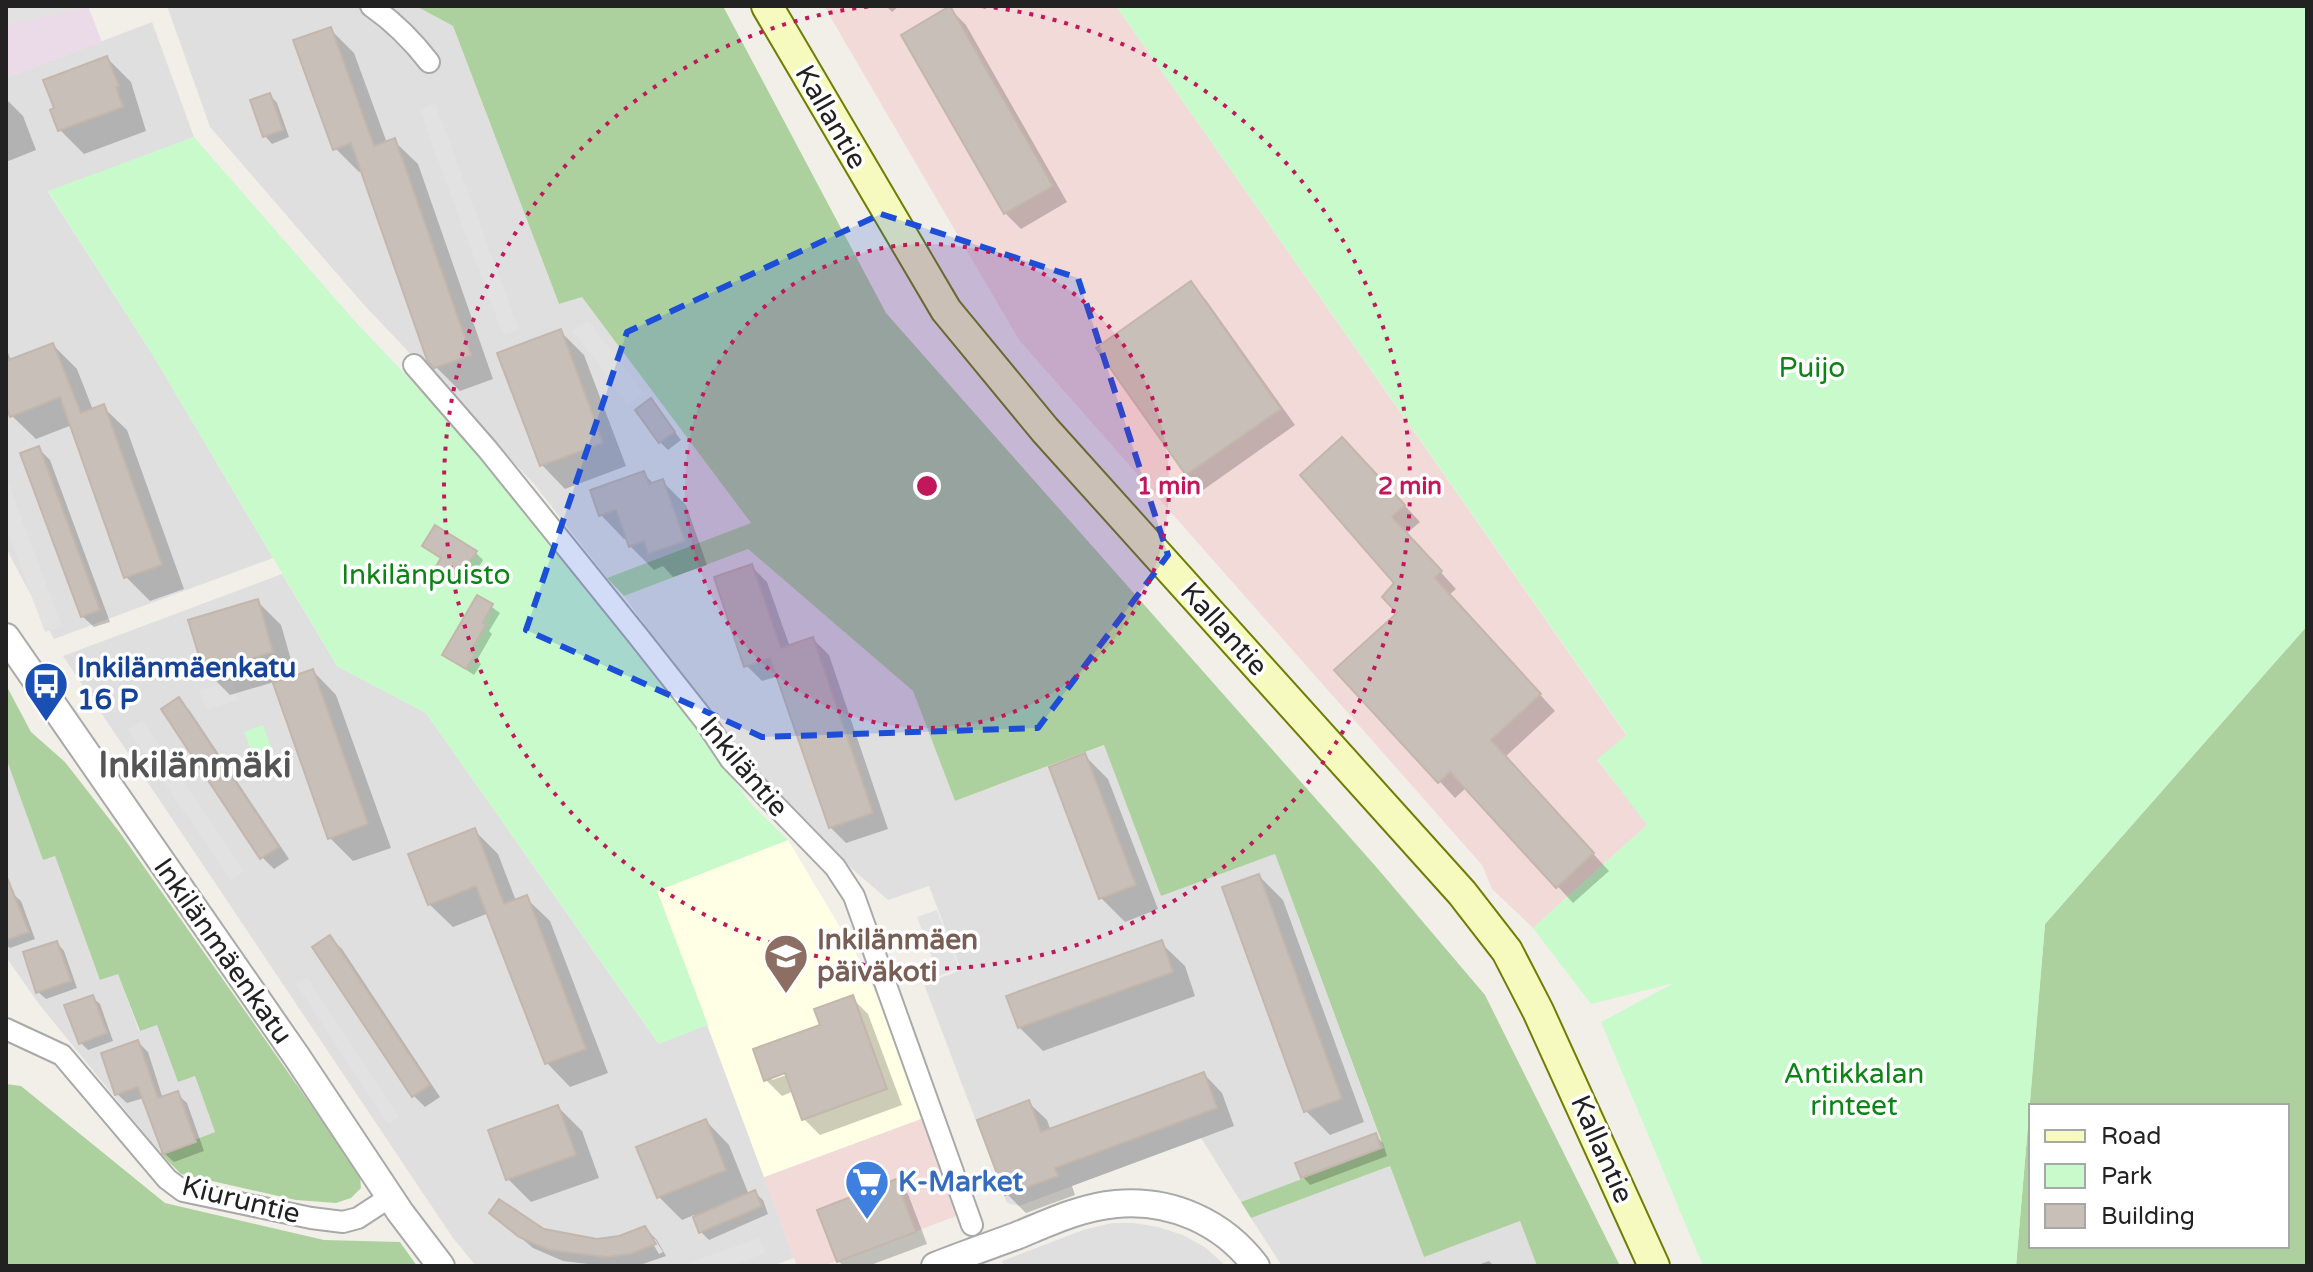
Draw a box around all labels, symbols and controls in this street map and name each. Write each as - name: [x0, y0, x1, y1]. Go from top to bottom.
- street label: Kallantie: [788, 59, 874, 175]
- park label: Puijo: [1779, 351, 1845, 385]
- centre of rings: [913, 472, 941, 500]
- text: 1 min: [1137, 472, 1201, 501]
- text: 2 min: [1378, 472, 1442, 501]
- park label: Inkilänpuisto: [341, 558, 511, 592]
- street label: Kallantie: [1173, 575, 1275, 683]
- place label: Inkilänmäenkatu 16 P: [77, 651, 296, 717]
- bus stop icon: Inkilänmäenkatu 16 P: [22, 660, 70, 723]
- street label: Inkiläntie: [692, 710, 796, 824]
- district label: Inkilänmäki: [98, 744, 292, 787]
- street label: Inkilänmäenkatu: [146, 851, 300, 1051]
- place label: Inkilänmäen päiväkoti: [817, 923, 978, 989]
- school or university icon: Inkilänmäen päiväkoti: [762, 932, 810, 995]
- park label: Antikkalan rinteet: [1784, 1057, 1924, 1123]
- street label: Kallantie: [1563, 1090, 1641, 1208]
- legend: [2029, 1104, 2289, 1248]
- text: Road: [2101, 1122, 2161, 1151]
- supermarket icon: K-Market: [843, 1158, 891, 1221]
- text: Park: [2101, 1162, 2152, 1191]
- place label: K-Market: [898, 1165, 1024, 1199]
- street label: Kiuruntie: [178, 1169, 304, 1231]
- text: Building: [2101, 1202, 2195, 1231]

